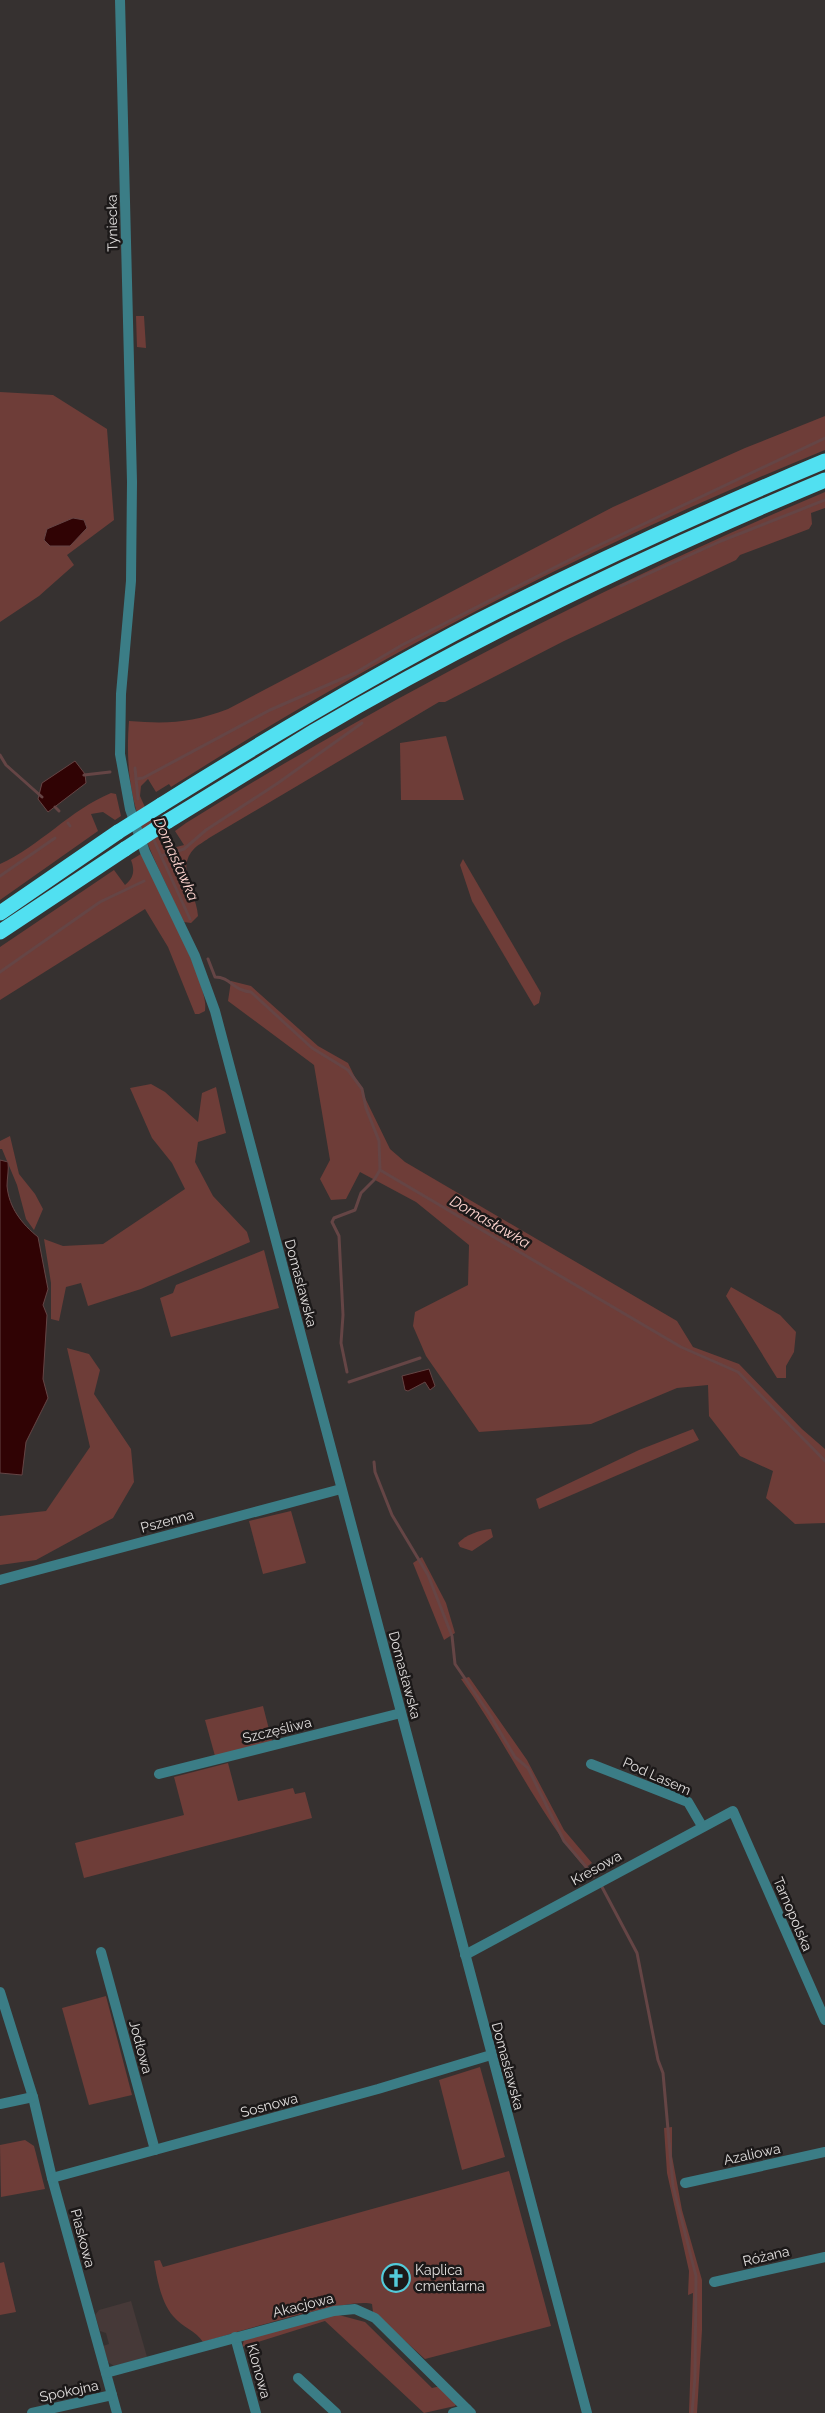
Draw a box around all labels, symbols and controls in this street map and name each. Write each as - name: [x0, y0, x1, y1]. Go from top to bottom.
- street label: Tyniecka: [104, 194, 120, 252]
- water label: Domasławka: [150, 814, 202, 904]
- water label: Domasławka: [447, 1192, 533, 1252]
- street label: Domasławska: [282, 1237, 320, 1329]
- street label: Pszenna: [139, 1506, 195, 1536]
- street label: Domasławska: [386, 1629, 424, 1721]
- street label: Szczęśliwa: [241, 1714, 313, 1746]
- street label: Pod Lasem: [620, 1754, 694, 1798]
- street label: Kresowa: [568, 1848, 624, 1888]
- street label: Tarnopolska: [770, 1875, 816, 1953]
- street label: Jodłowa: [126, 2019, 156, 2075]
- street label: Domasławska: [489, 2020, 527, 2112]
- street label: Sosnowa: [239, 2090, 299, 2120]
- street label: Azaliowa: [722, 2140, 782, 2168]
- street label: Piaskowa: [67, 2207, 99, 2269]
- street label: Różana: [741, 2243, 791, 2269]
- place label: Kaplica cmentarna: [415, 2262, 485, 2294]
- church icon: Kaplica cmentarna: [381, 2263, 411, 2293]
- street label: Akacjowa: [271, 2290, 335, 2320]
- street label: Klonowa: [244, 2342, 274, 2400]
- street label: Spokojna: [38, 2377, 100, 2405]

